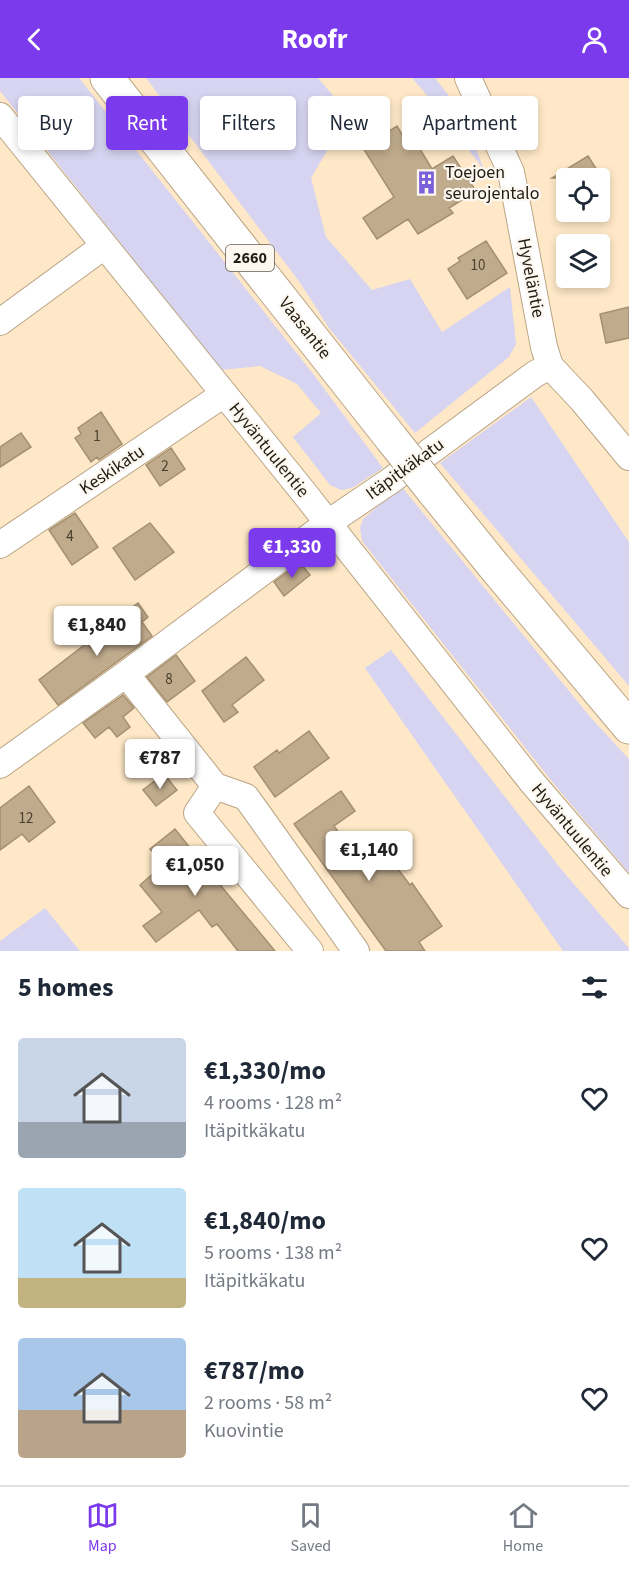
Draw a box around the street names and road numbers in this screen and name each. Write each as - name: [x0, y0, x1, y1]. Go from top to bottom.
- street label: Hyveläntie: [511, 236, 551, 320]
- road number: 2660: [226, 245, 274, 271]
- street label: Vaasantie: [273, 292, 337, 364]
- street label: Hyväntuulentie: [223, 397, 315, 503]
- street label: Itäpitkäkatu: [361, 432, 449, 506]
- street label: Keskikatu: [75, 439, 149, 501]
- street label: Hyväntuulentie: [525, 778, 619, 882]

